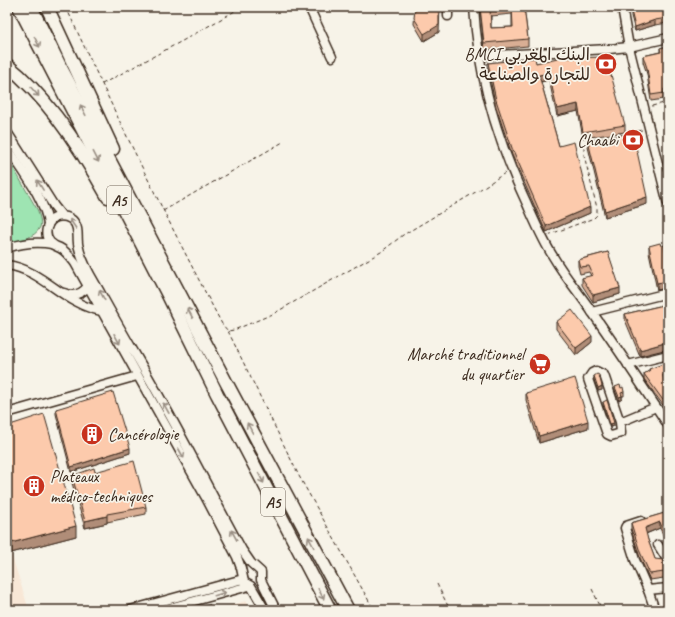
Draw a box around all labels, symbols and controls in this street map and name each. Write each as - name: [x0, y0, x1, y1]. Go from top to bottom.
- one-way arrow: [33, 36, 41, 48]
- place label: BMCI البنك المغربي للتجارة والصناعة: [465, 44, 590, 85]
- bank icon: BMCI البنك المغربي للتجارة والصناعة: [593, 51, 619, 77]
- one-way arrow: [31, 87, 40, 98]
- one-way arrow: [79, 104, 86, 116]
- bank icon: Chaabi: [620, 127, 646, 153]
- place label: Chaabi: [577, 130, 621, 151]
- one-way arrow: [93, 151, 101, 163]
- one-way arrow: [35, 179, 43, 191]
- road number: A5: [107, 186, 131, 214]
- one-way arrow: [69, 219, 78, 230]
- one-way arrow: [97, 289, 105, 301]
- one-way arrow: [186, 307, 193, 319]
- one-way arrow: [114, 333, 121, 345]
- place label: Marché traditionnel du quartier: [407, 344, 527, 385]
- supermarket icon: Marché traditionnel du quartier: [527, 351, 553, 377]
- one-way arrow: [161, 402, 169, 414]
- building icon: Cancérologie: [79, 421, 105, 447]
- one-way arrow: [246, 422, 254, 434]
- place label: Cancérologie: [108, 424, 180, 445]
- one-way arrow: [178, 446, 185, 458]
- place label: Plateaux médico-techniques: [50, 466, 154, 507]
- one-way arrow: [258, 472, 265, 484]
- building icon: Plateaux médico-techniques: [21, 473, 47, 499]
- road number: A5: [261, 488, 285, 516]
- one-way arrow: [229, 529, 237, 541]
- one-way arrow: [307, 537, 315, 549]
- one-way arrow: [317, 587, 325, 599]
- one-way arrow: [213, 590, 226, 597]

